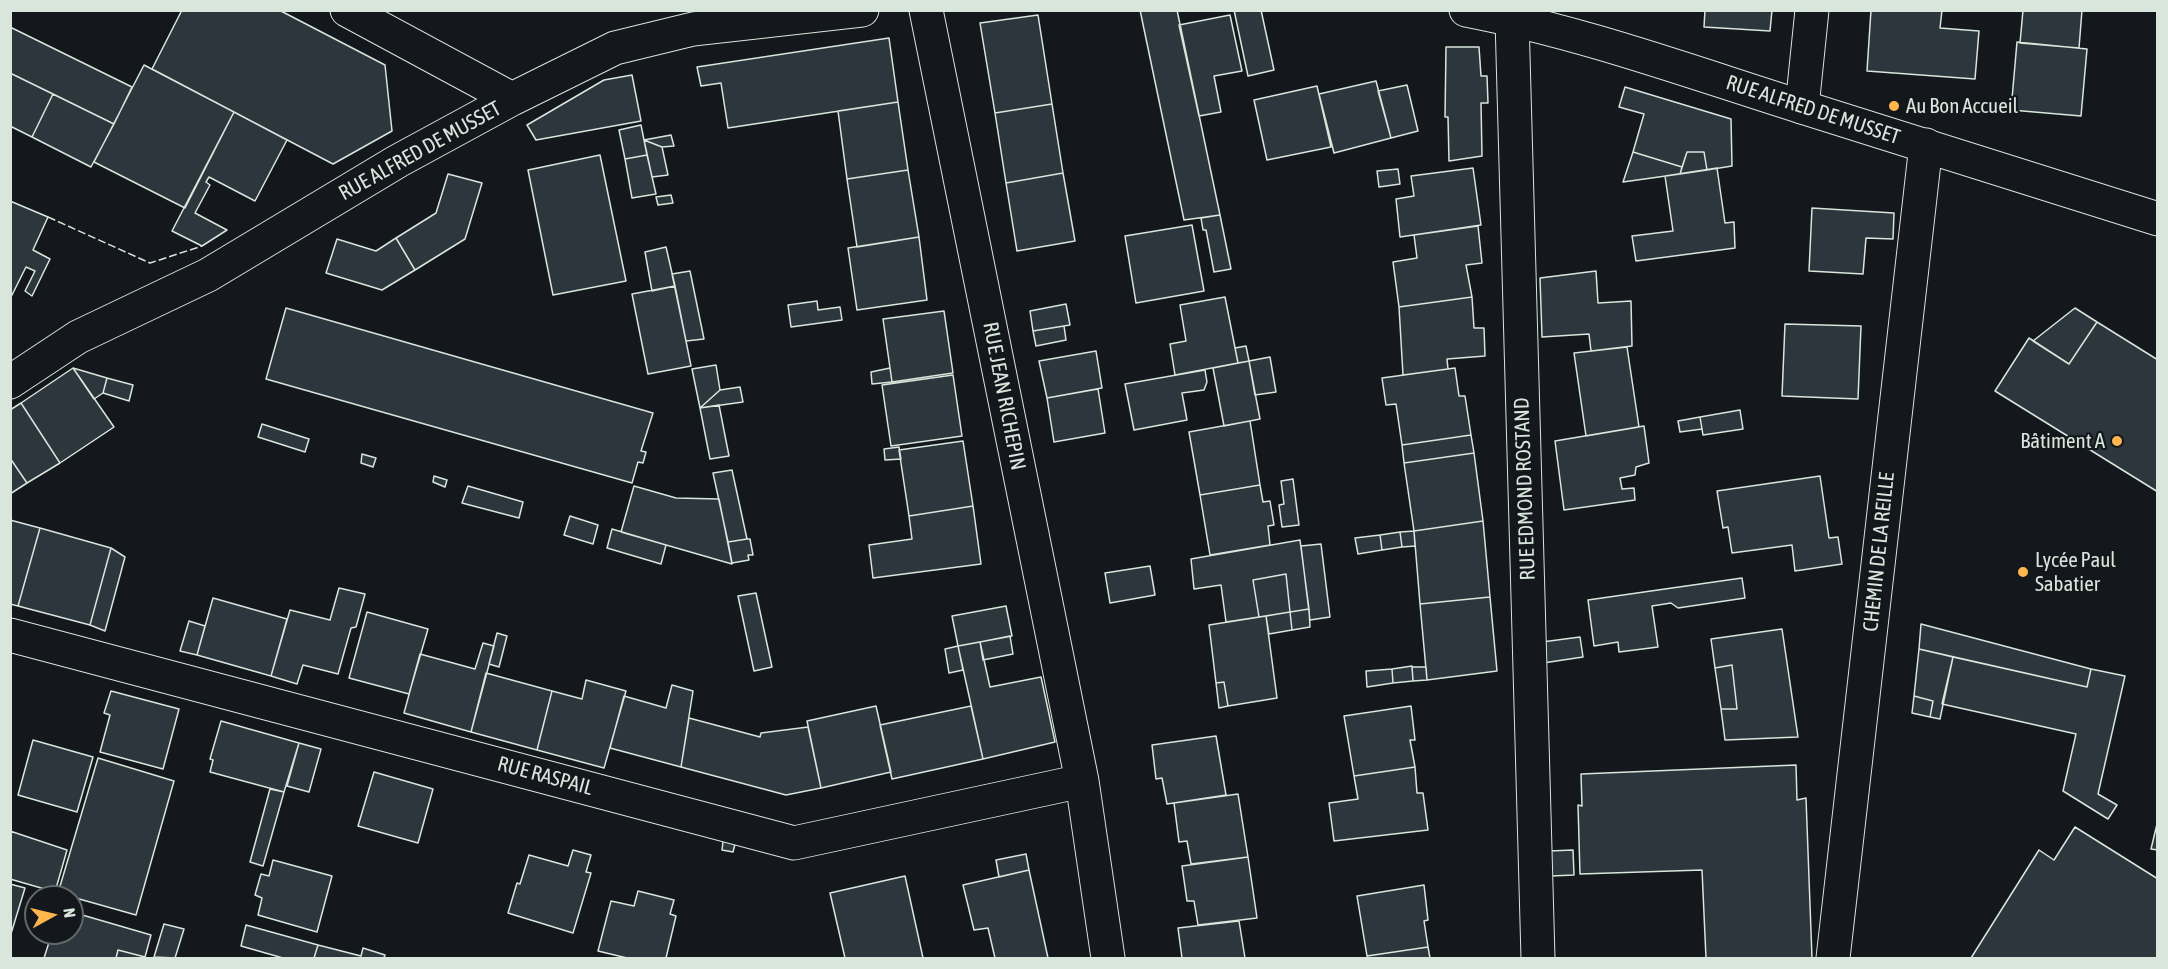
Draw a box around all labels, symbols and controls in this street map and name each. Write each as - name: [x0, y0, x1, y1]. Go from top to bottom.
- street label: RUE ALFRED DE MUSSET: [1723, 70, 1903, 150]
- place label: Au Bon Accueil: [1906, 93, 2018, 119]
- street label: RUE ALFRED DE MUSSET: [335, 96, 505, 206]
- marker: Au Bon Accueil: [1887, 99, 1901, 113]
- street label: RUE JEAN RICHEPIN: [977, 320, 1031, 472]
- street label: RUE EDMOND ROSTAND: [1509, 397, 1541, 581]
- place label: Bâtiment A: [2020, 428, 2105, 454]
- marker: Bâtiment A: [2110, 434, 2124, 448]
- street label: CHEMIN DE LA REILLE: [1858, 471, 1900, 633]
- place label: Lycée Paul Sabatier: [2035, 547, 2116, 597]
- marker: Lycée Paul Sabatier: [2016, 565, 2030, 579]
- street label: RUE RASPAIL: [495, 751, 595, 801]
- north arrow: [24, 885, 84, 945]
- text: N: [60, 907, 79, 919]

